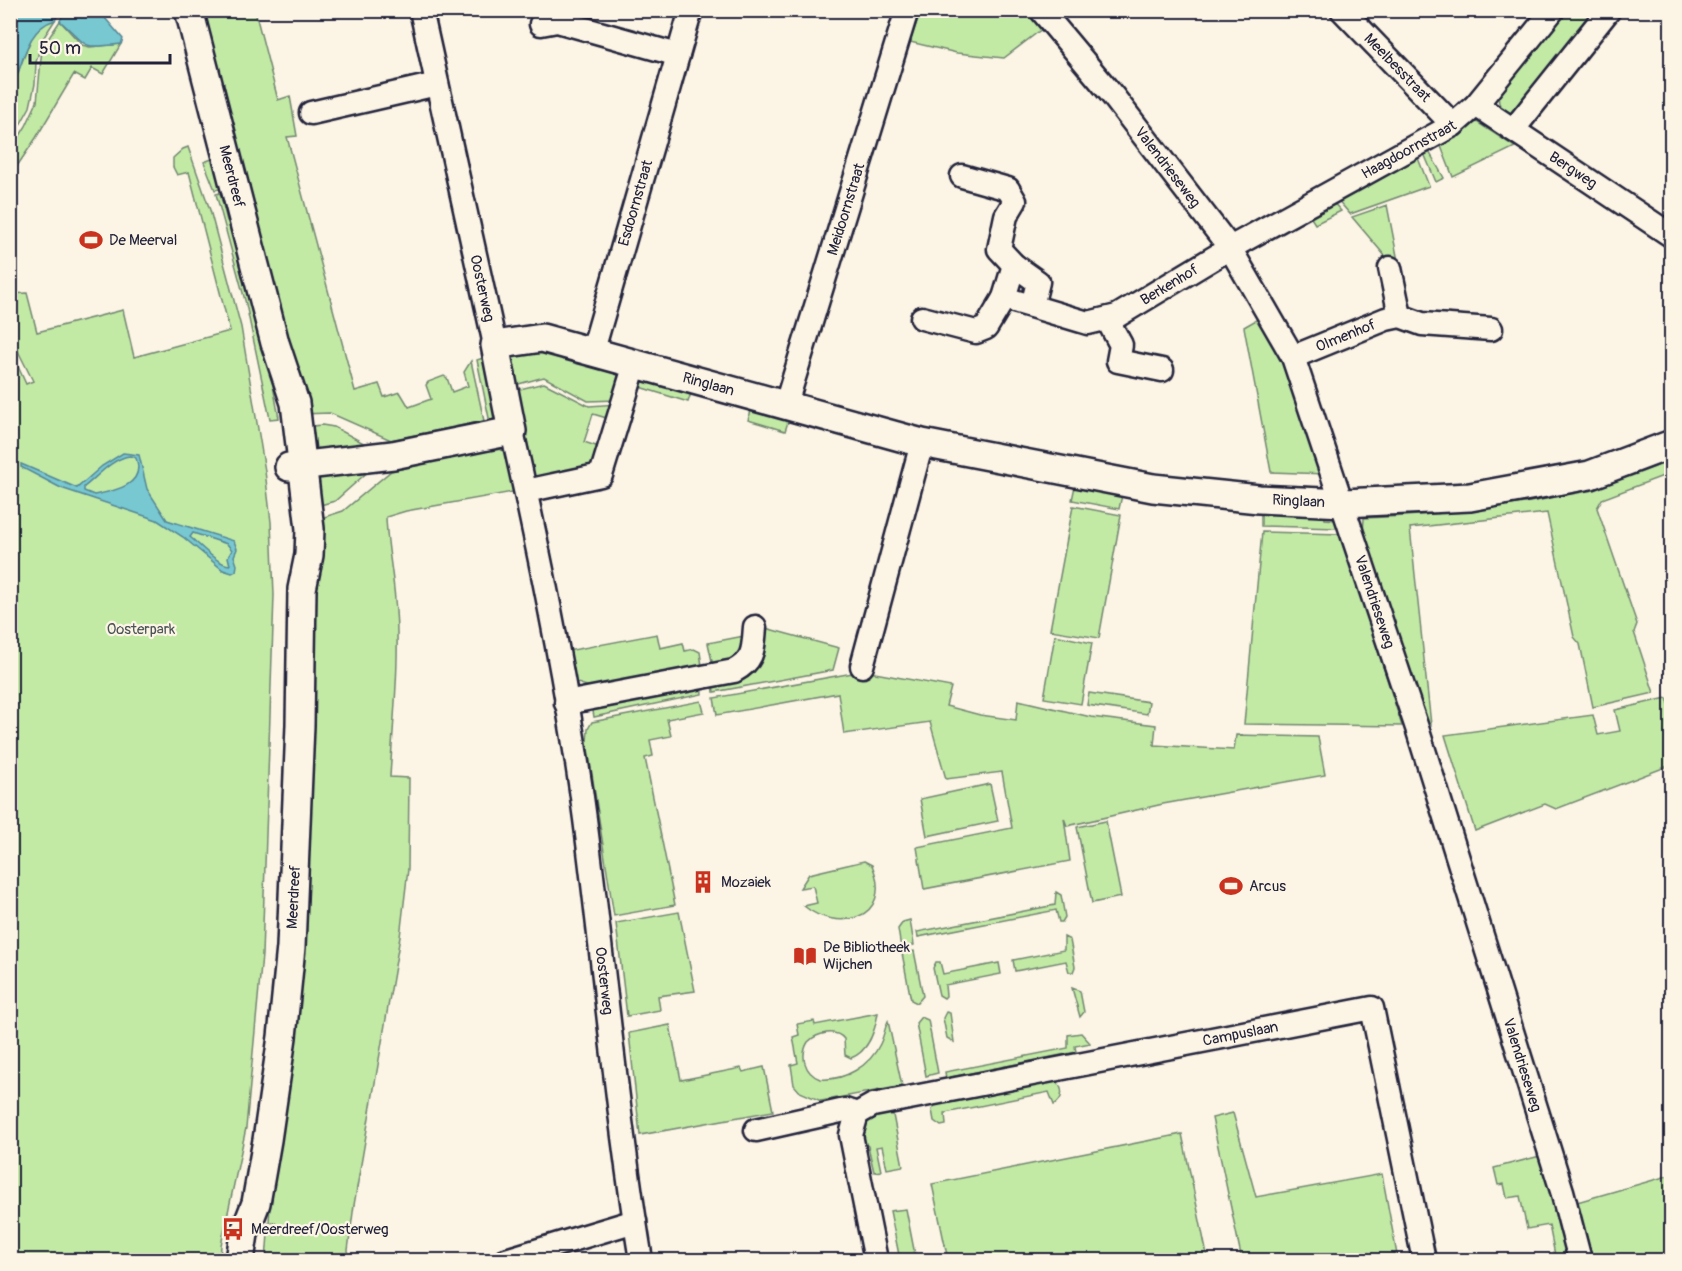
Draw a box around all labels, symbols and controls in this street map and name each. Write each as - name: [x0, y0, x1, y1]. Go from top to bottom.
- scale bar: [30, 27, 170, 65]
- street label: Meelbesstraat: [1360, 29, 1436, 107]
- text: 50 m: [39, 37, 81, 60]
- street label: Haagdoornstraat: [1358, 115, 1460, 183]
- street label: Valendrieseweg: [1131, 123, 1205, 211]
- street label: Meerdreef: [215, 143, 249, 210]
- street label: Bergweg: [1546, 147, 1601, 193]
- street label: Esdoornstraat: [614, 157, 657, 248]
- street label: Meidoornstraat: [823, 160, 869, 257]
- sports icon: De Meerval: [78, 227, 104, 253]
- place label: De Meerval: [109, 231, 177, 250]
- street label: Oosterweg: [466, 253, 499, 324]
- street label: Berkenhof: [1137, 260, 1202, 309]
- street label: Olmenhof: [1313, 315, 1379, 356]
- street label: Ringlaan: [680, 368, 736, 400]
- street label: Ringlaan: [1272, 490, 1325, 512]
- street label: Valendrieseweg: [1350, 553, 1399, 651]
- park label: Oosterpark: [107, 620, 176, 639]
- street label: Meerdreef: [283, 865, 305, 929]
- building icon: Mozaiek: [690, 869, 716, 895]
- place label: Mozaiek: [721, 873, 772, 892]
- sports icon: Arcus: [1218, 873, 1244, 899]
- place label: Arcus: [1249, 877, 1286, 896]
- place label: De Bibliotheek Wijchen: [823, 938, 911, 974]
- library icon: De Bibliotheek Wijchen: [792, 943, 818, 969]
- street label: Oosterweg: [591, 946, 618, 1016]
- street label: Valendrieseweg: [1499, 1016, 1546, 1114]
- street label: Campuslaan: [1201, 1017, 1280, 1050]
- bus stop icon: Meerdreef/Oosterweg: [220, 1216, 246, 1242]
- place label: Meerdreef/Oosterweg: [251, 1220, 388, 1239]

